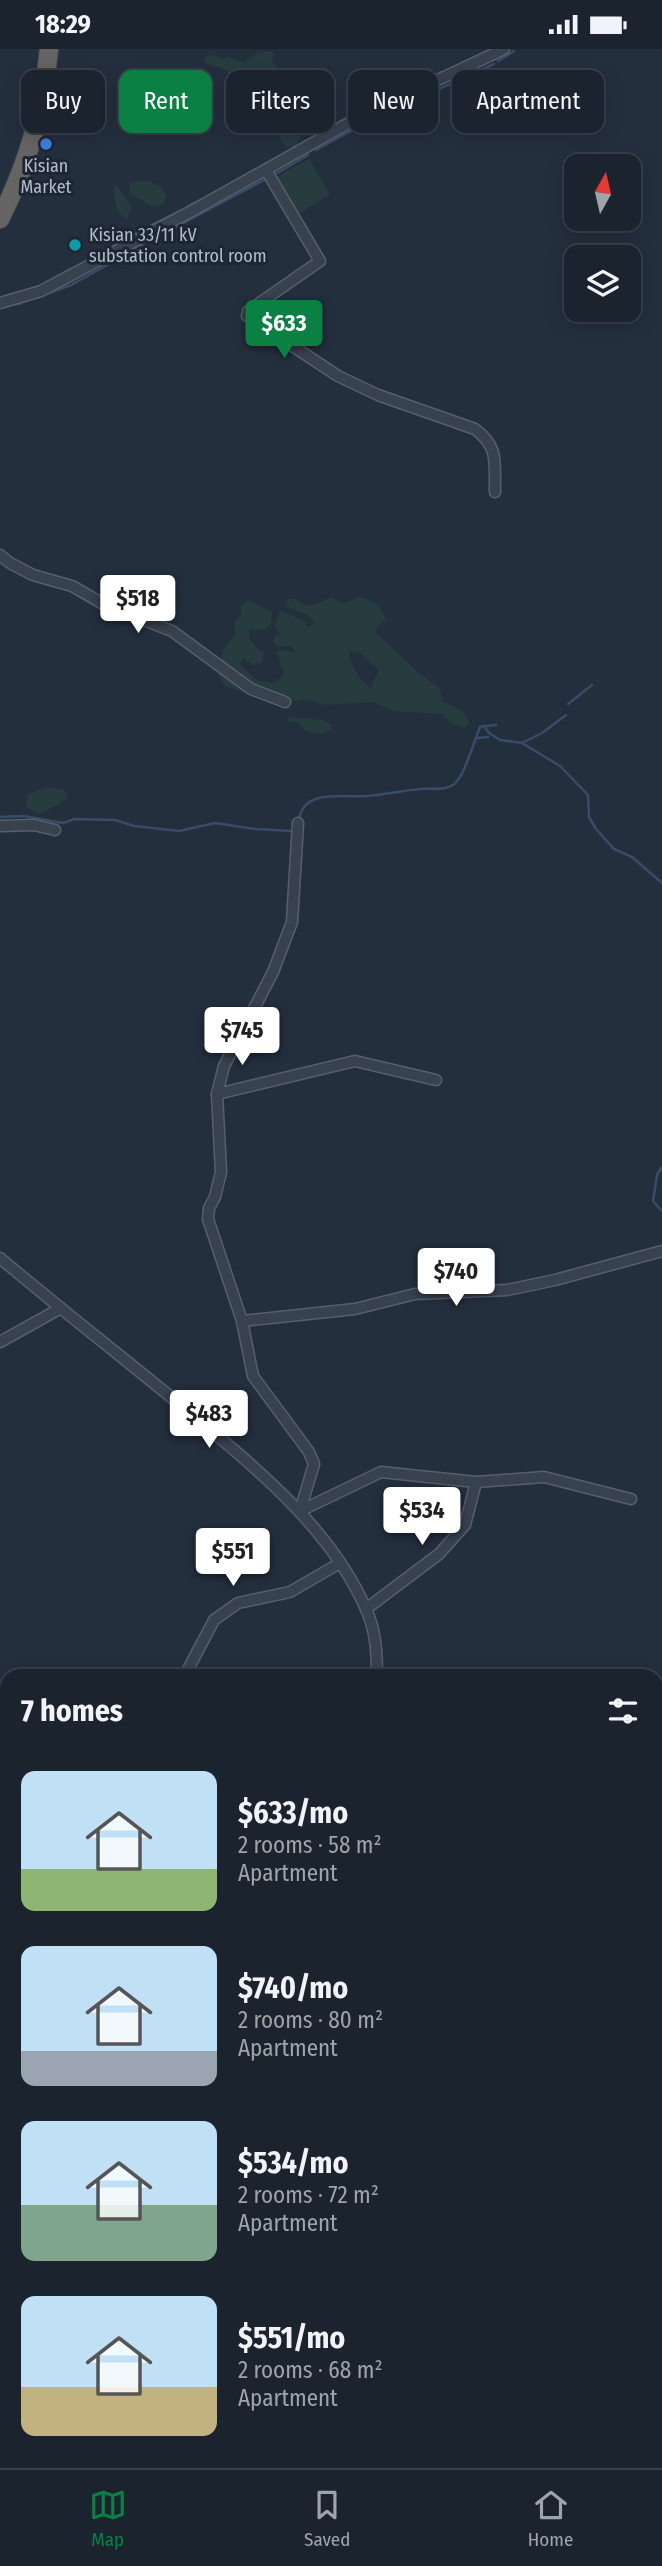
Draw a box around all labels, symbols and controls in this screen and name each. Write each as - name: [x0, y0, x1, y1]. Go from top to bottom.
- text: 18:29: [35, 9, 91, 40]
- chip: Buy: [21, 70, 105, 133]
- chip: Rent: [119, 70, 212, 133]
- chip: Filters: [226, 70, 334, 133]
- chip: New: [348, 70, 438, 133]
- chip: Apartment: [452, 70, 604, 133]
- marker: Kisian Market: [38, 136, 54, 152]
- north arrow: [564, 154, 640, 231]
- map controls: [564, 154, 641, 322]
- place label: Kisian Market: [21, 155, 72, 198]
- place label: Kisian 33/11 kV substation control room: [89, 224, 267, 267]
- marker: Kisian 33/11 kV substation control room: [67, 237, 83, 253]
- button: layers: [564, 245, 641, 322]
- pin: $633: [243, 301, 325, 360]
- text: $633: [261, 309, 307, 337]
- pin: $518: [97, 575, 179, 635]
- text: $518: [116, 584, 160, 612]
- pin: $745: [201, 1007, 283, 1067]
- text: $745: [220, 1016, 264, 1044]
- pin: $740: [415, 1249, 497, 1308]
- text: $740: [434, 1257, 478, 1285]
- pin: $483: [168, 1391, 250, 1450]
- text: $483: [186, 1399, 232, 1427]
- pin: $534: [381, 1487, 463, 1547]
- text: $534: [399, 1496, 445, 1524]
- pin: $551: [192, 1529, 274, 1588]
- text: $551: [212, 1537, 254, 1565]
- icon: filters: [604, 1692, 642, 1730]
- text: 7 homes: [21, 1693, 123, 1729]
- text: $633/mo: [238, 1795, 348, 1831]
- icon: home: [77, 1799, 161, 1883]
- text: 2 rooms · 58 m²: [238, 1831, 382, 1859]
- text: Apartment: [238, 1859, 338, 1887]
- text: $740/mo: [238, 1970, 348, 2006]
- icon: home: [77, 1974, 161, 2058]
- text: 2 rooms · 80 m²: [238, 2006, 383, 2034]
- text: Apartment: [238, 2034, 338, 2062]
- text: $534/mo: [238, 2145, 348, 2181]
- icon: home: [77, 2149, 161, 2233]
- text: 2 rooms · 72 m²: [238, 2181, 379, 2209]
- text: Apartment: [238, 2209, 338, 2237]
- text: $551/mo: [238, 2320, 345, 2356]
- icon: home: [77, 2324, 161, 2408]
- text: 2 rooms · 68 m²: [238, 2356, 383, 2384]
- text: Apartment: [238, 2384, 338, 2412]
- tab: Map: [89, 2486, 127, 2551]
- tab: Saved: [304, 2486, 350, 2551]
- tab: Home: [528, 2486, 573, 2551]

